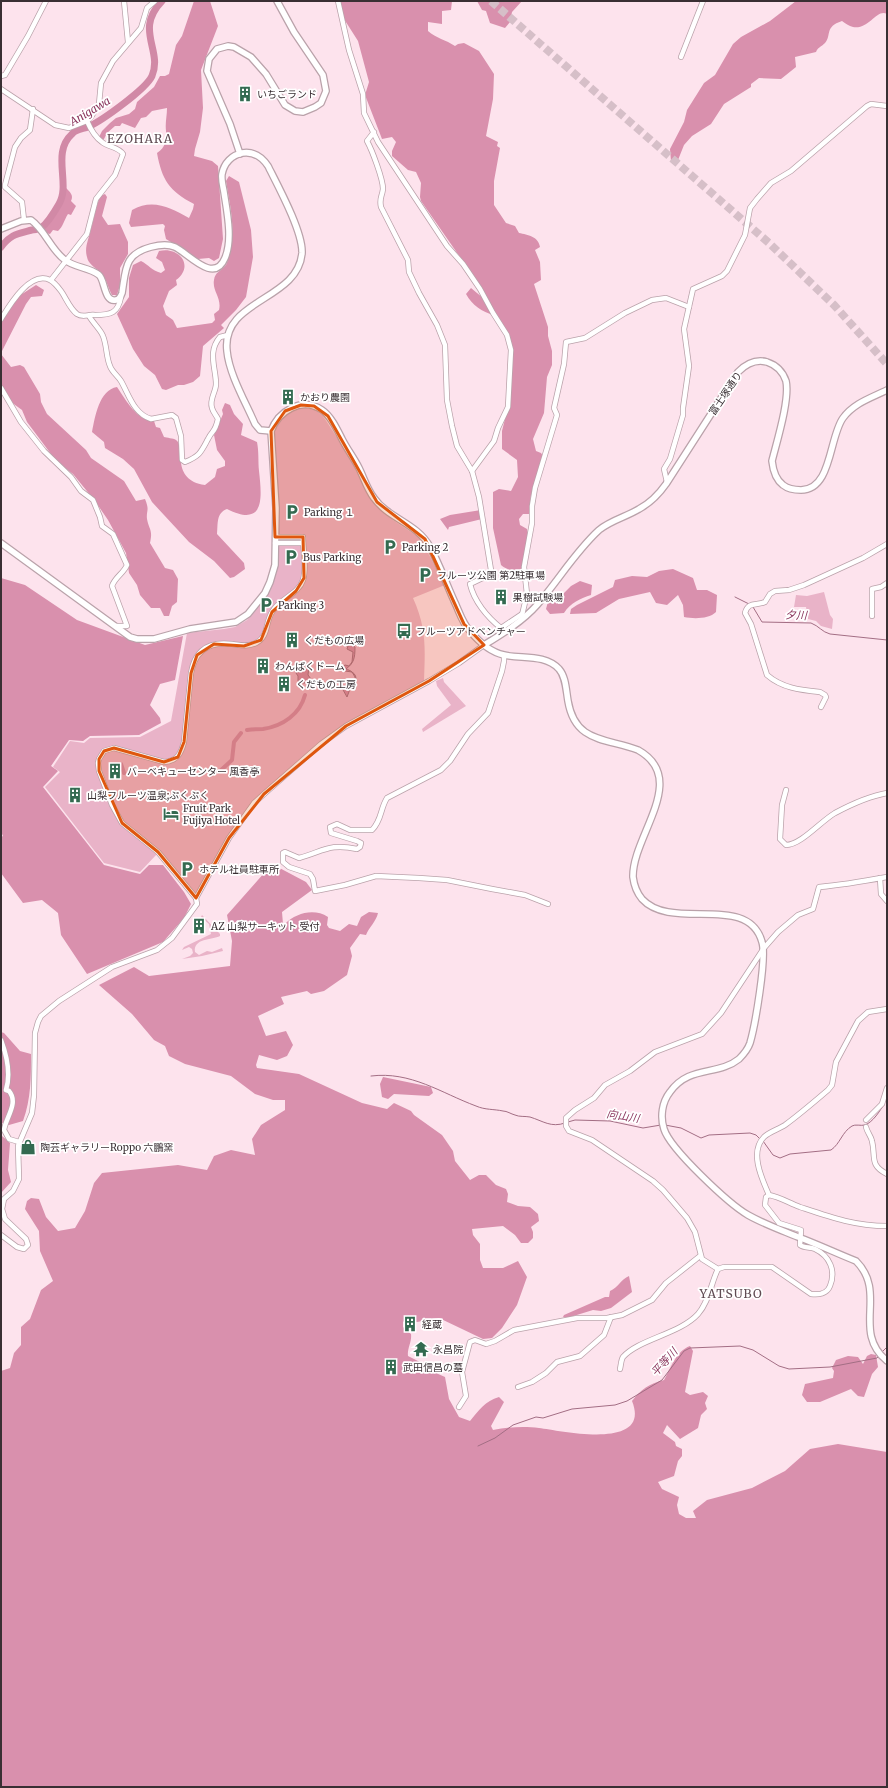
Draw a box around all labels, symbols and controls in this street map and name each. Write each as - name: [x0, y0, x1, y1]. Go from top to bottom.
- building icon: いちごランド: [236, 85, 254, 103]
- place label: いちごランド: [257, 88, 317, 101]
- water label: Anigawa: [66, 93, 113, 129]
- district label: EZOHARA: [107, 131, 173, 146]
- street label: 富士塚通り: [706, 369, 745, 418]
- building icon: かおり農園: [279, 388, 297, 406]
- place label: かおり農園: [300, 391, 350, 404]
- parking icon: Parking １: [283, 503, 301, 521]
- place label: Parking １: [304, 506, 354, 519]
- parking icon: Parking 2: [381, 538, 399, 556]
- place label: Parking 2: [402, 541, 448, 554]
- parking icon: Bus Parking: [282, 548, 300, 566]
- place label: Bus Parking: [303, 551, 361, 564]
- parking icon: フルーツ公園 第2駐車場: [416, 566, 434, 584]
- place label: フルーツ公園 第2駐車場: [437, 569, 545, 582]
- building icon: 果樹試験場: [492, 588, 510, 606]
- place label: 果樹試験場: [512, 591, 563, 604]
- parking icon: Parking 3: [257, 596, 275, 614]
- place label: Parking 3: [278, 599, 324, 612]
- water label: 夕川: [785, 608, 808, 622]
- bus stop icon: フルーツアドベンチャー: [395, 622, 413, 640]
- place label: フルーツアドベンチャー: [416, 625, 526, 638]
- building icon: くだもの広場: [283, 631, 301, 649]
- place label: くだもの広場: [304, 634, 364, 647]
- building icon: わんぱくドーム: [254, 657, 272, 675]
- place label: わんぱくドーム: [275, 660, 345, 673]
- building icon: くだもの工房: [275, 675, 293, 693]
- place label: くだもの工房: [296, 678, 356, 691]
- building icon: バーベキューセンター 風香亭: [106, 762, 124, 780]
- place label: バーベキューセンター 風香亭: [127, 765, 259, 778]
- building icon: 山梨フルーツ温泉;ぷくぷく: [66, 786, 84, 804]
- place label: 山梨フルーツ温泉;ぷくぷく: [87, 789, 209, 802]
- place label: Fruit Park Fujiya Hotel: [183, 802, 240, 827]
- hotel icon: Fruit Park Fujiya Hotel: [162, 805, 180, 823]
- parking icon: ホテル社員駐車所: [178, 860, 196, 878]
- place label: ホテル社員駐車所: [199, 863, 279, 876]
- building icon: AZ 山梨サーキット 受付: [190, 917, 208, 935]
- place label: AZ 山梨サーキット 受付: [210, 920, 319, 933]
- water label: 向山川: [606, 1107, 641, 1126]
- shop icon: 陶芸ギャラリーRoppo 六鵬窯: [19, 1138, 37, 1156]
- place label: 陶芸ギャラリーRoppo 六鵬窯: [40, 1141, 174, 1154]
- district label: YATSUBO: [698, 1286, 763, 1301]
- building icon: 経蔵: [401, 1315, 419, 1333]
- place label: 経蔵: [422, 1318, 442, 1331]
- temple icon: 永昌院: [412, 1340, 430, 1358]
- place label: 永昌院: [433, 1343, 463, 1356]
- water label: 平等川: [648, 1344, 681, 1379]
- building icon: 武田信昌の墓: [382, 1358, 400, 1376]
- place label: 武田信昌の墓: [403, 1361, 463, 1374]

